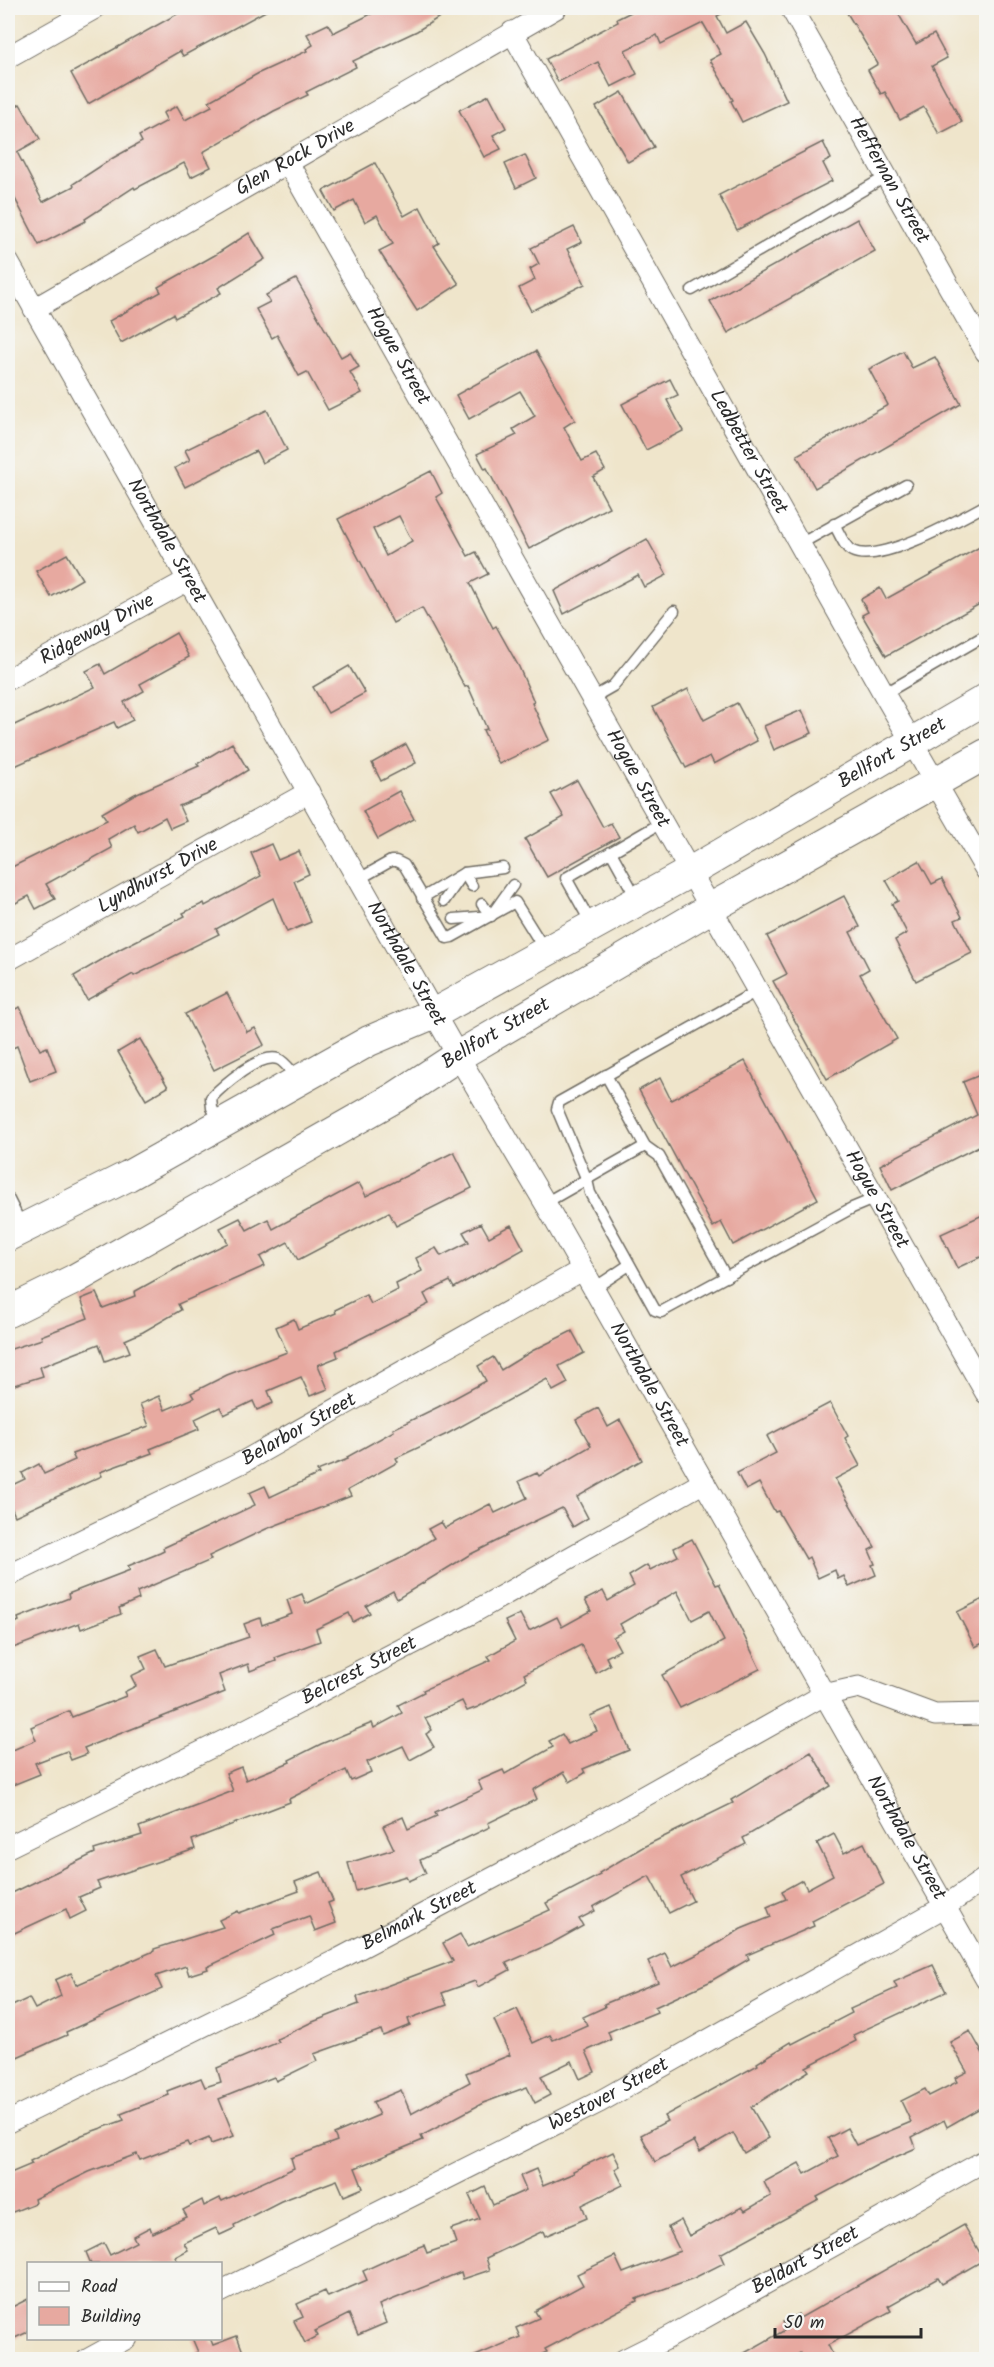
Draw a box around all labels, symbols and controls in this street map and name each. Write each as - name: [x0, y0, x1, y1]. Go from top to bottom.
- street label: Heffernan Street: [840, 110, 938, 250]
- street label: Glen Rock Drive: [230, 111, 362, 205]
- street label: Hogue Street: [357, 301, 439, 412]
- street label: Ledbetter Street: [700, 384, 796, 521]
- street label: Northdale Street: [118, 473, 215, 610]
- street label: Ridgeway Drive: [34, 585, 161, 674]
- street label: Bellfort Street: [832, 709, 953, 798]
- street label: Hogue Street: [597, 723, 678, 834]
- street label: Lyndhurst Drive: [92, 830, 224, 923]
- street label: Northdale Street: [358, 895, 454, 1033]
- street label: Bellfort Street: [435, 989, 557, 1079]
- street label: Hogue Street: [835, 1144, 917, 1255]
- street label: Northdale Street: [600, 1316, 697, 1454]
- street label: Belarbor Street: [236, 1385, 363, 1475]
- street label: Belcrest Street: [296, 1628, 423, 1714]
- street label: Northdale Street: [858, 1769, 955, 1907]
- street label: Belmark Street: [356, 1873, 483, 1960]
- street label: Westover Street: [543, 2049, 675, 2141]
- street label: Beldart Street: [746, 2218, 866, 2304]
- legend: [27, 2262, 222, 2340]
- text: Road: [81, 2273, 118, 2302]
- scale bar: [775, 2301, 920, 2339]
- text: Building: [81, 2303, 141, 2332]
- text: 50 m: [784, 2309, 824, 2338]

